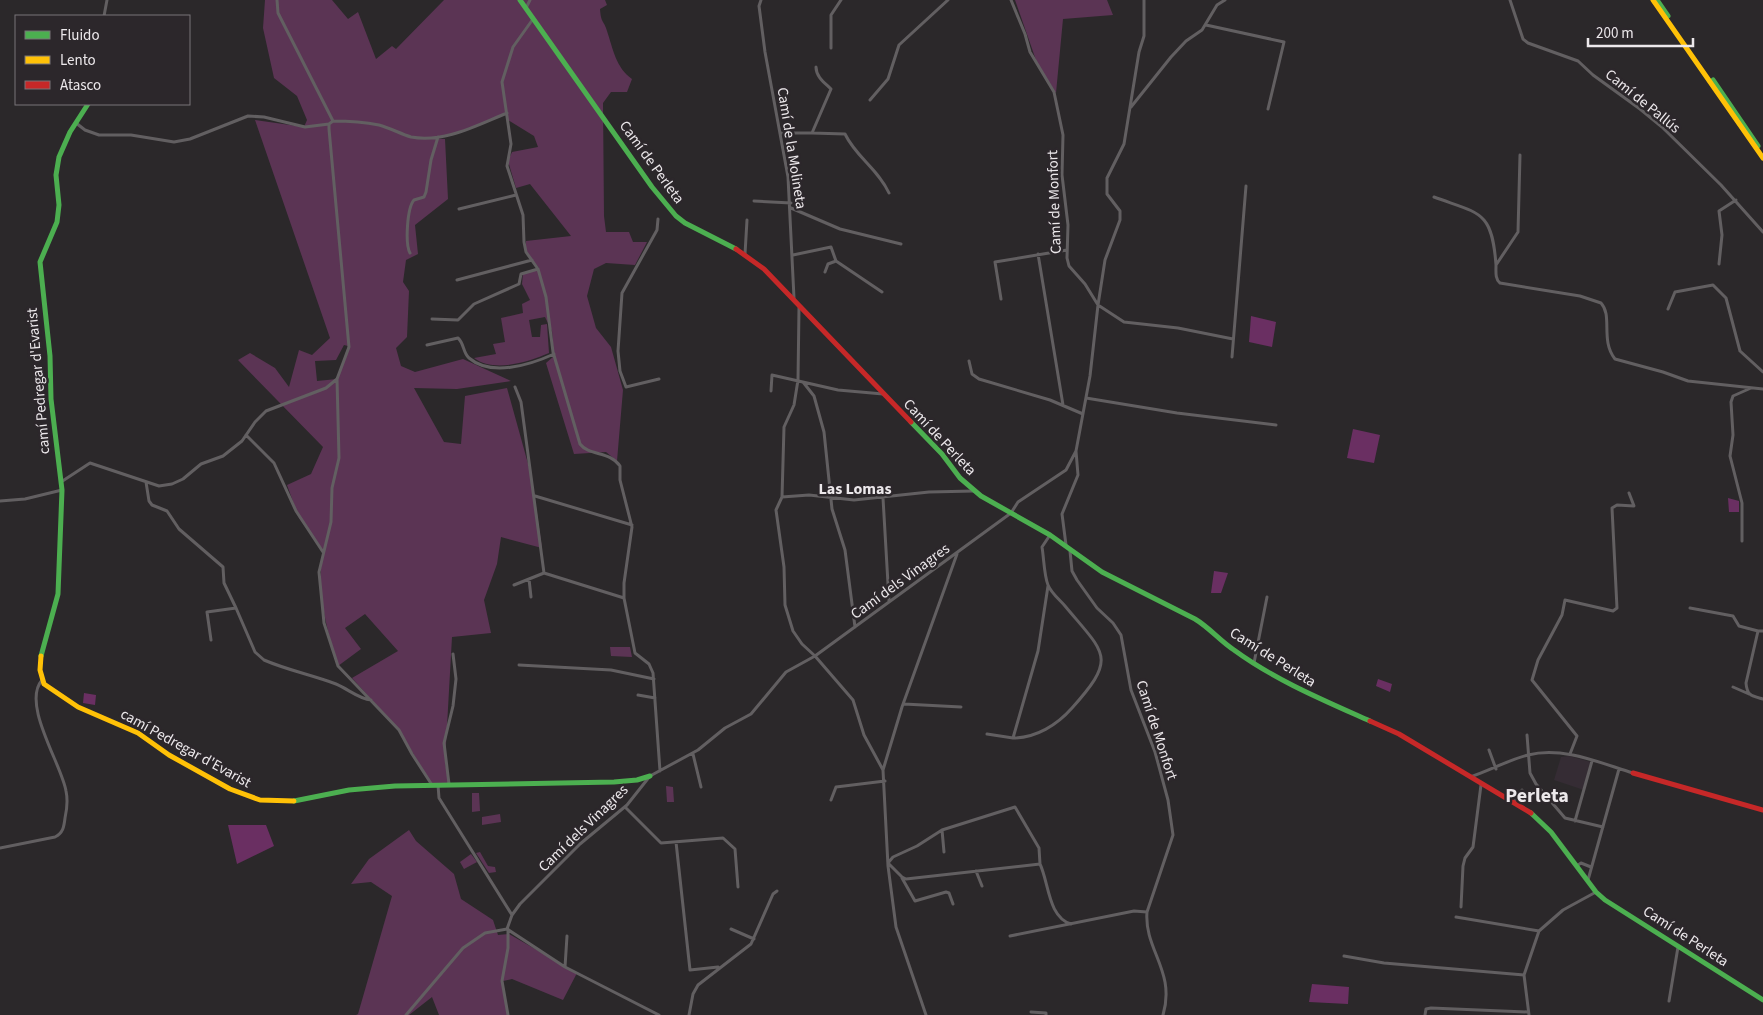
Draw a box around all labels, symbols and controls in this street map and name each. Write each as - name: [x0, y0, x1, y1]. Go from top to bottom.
- legend: [15, 15, 190, 105]
- scale bar: [1588, 15, 1693, 47]
- text: 200 m: [1596, 23, 1634, 44]
- text: Fluido: [60, 25, 100, 46]
- text: Lento: [60, 50, 96, 71]
- street label: Camí de Pallús: [1601, 64, 1685, 138]
- text: Atasco: [60, 75, 101, 96]
- street label: Camí de la Molineta: [772, 86, 811, 210]
- street label: Camí de Perleta: [614, 116, 689, 208]
- street label: Camí de Monfort: [1042, 150, 1067, 254]
- street label: camí Pedregar d'Evarist: [22, 307, 55, 455]
- street label: Camí de Perleta: [898, 394, 981, 480]
- district label: Las Lomas: [818, 478, 892, 500]
- street label: Camí dels Vinagres: [847, 538, 954, 624]
- street label: Camí de Perleta: [1226, 622, 1320, 692]
- street label: Camí de Monfort: [1130, 677, 1183, 783]
- street label: camí Pedregar d'Evarist: [116, 704, 255, 793]
- street label: Camí dels Vinagres: [534, 780, 633, 877]
- district label: Perleta: [1505, 782, 1569, 810]
- street label: Camí de Perleta: [1639, 901, 1733, 972]

